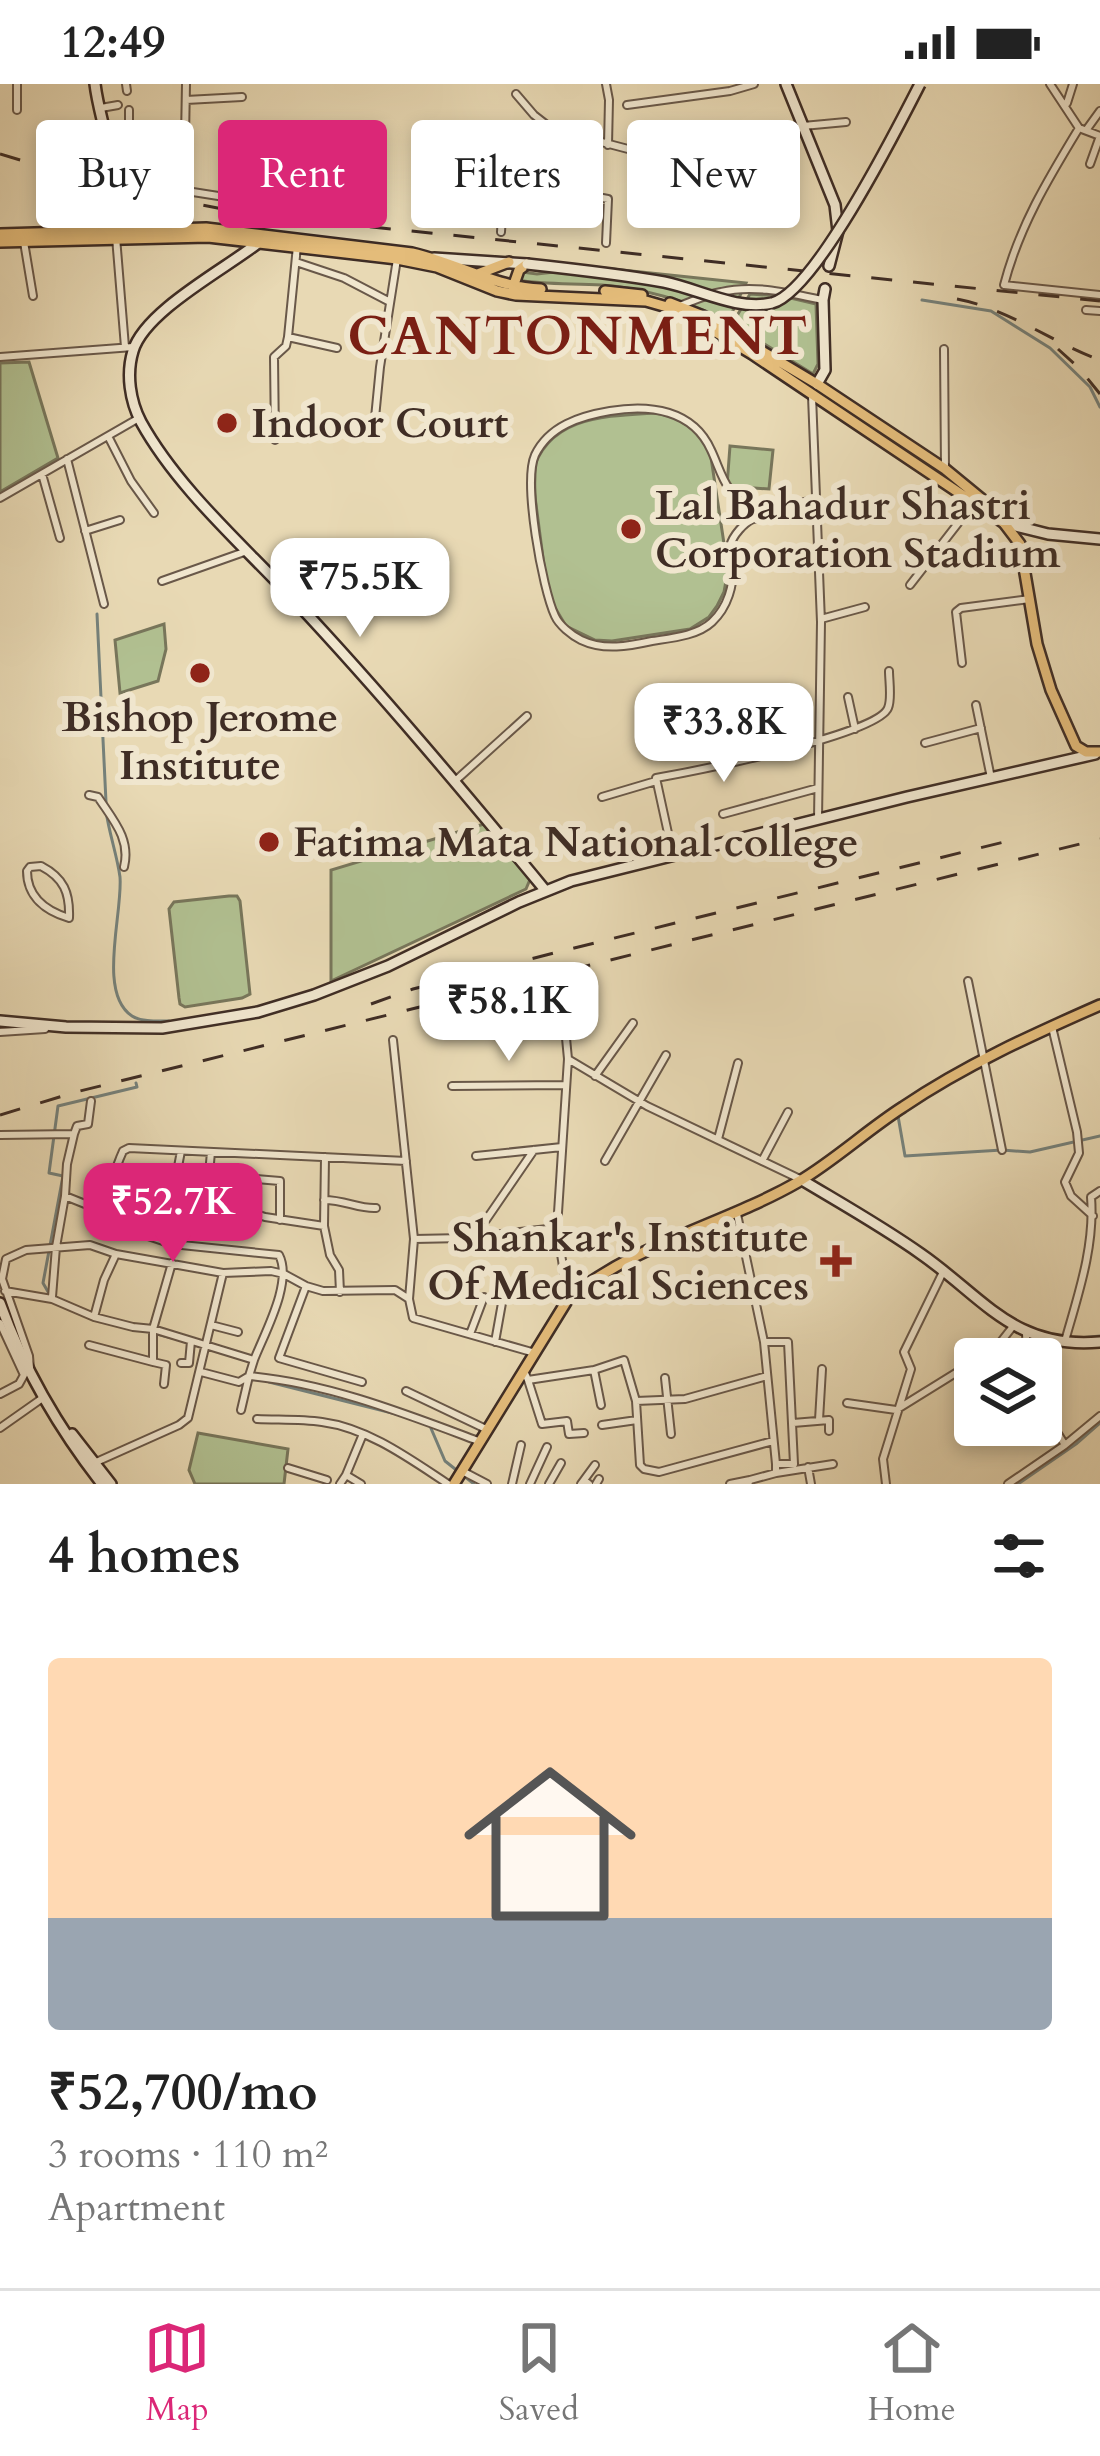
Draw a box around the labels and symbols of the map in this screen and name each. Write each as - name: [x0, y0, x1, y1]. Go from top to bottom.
- district label: CANTONMENT: [347, 301, 811, 374]
- place label: Indoor Court: [251, 395, 509, 452]
- marker: Indoor Court: [214, 410, 240, 436]
- place label: Lal Bahadur Shastri Corporation Stadium: [655, 477, 1061, 582]
- marker: Lal Bahadur Shastri Corporation Stadium: [618, 516, 644, 542]
- pin: ₹75.5K: [262, 538, 458, 640]
- marker: Bishop Jerome Institute: [187, 660, 213, 686]
- pin: ₹33.8K: [626, 683, 822, 785]
- place label: Bishop Jerome Institute: [62, 689, 338, 794]
- place label: Fatima Mata National college: [293, 814, 858, 871]
- marker: Fatima Mata National college: [256, 829, 282, 855]
- pin: ₹58.1K: [411, 962, 607, 1064]
- pin: ₹52.7K: [75, 1163, 271, 1265]
- place label: Shankar's Institute Of Medical Sciences: [427, 1209, 809, 1314]
- marker: Shankar's Institute Of Medical Sciences: [820, 1245, 852, 1277]

